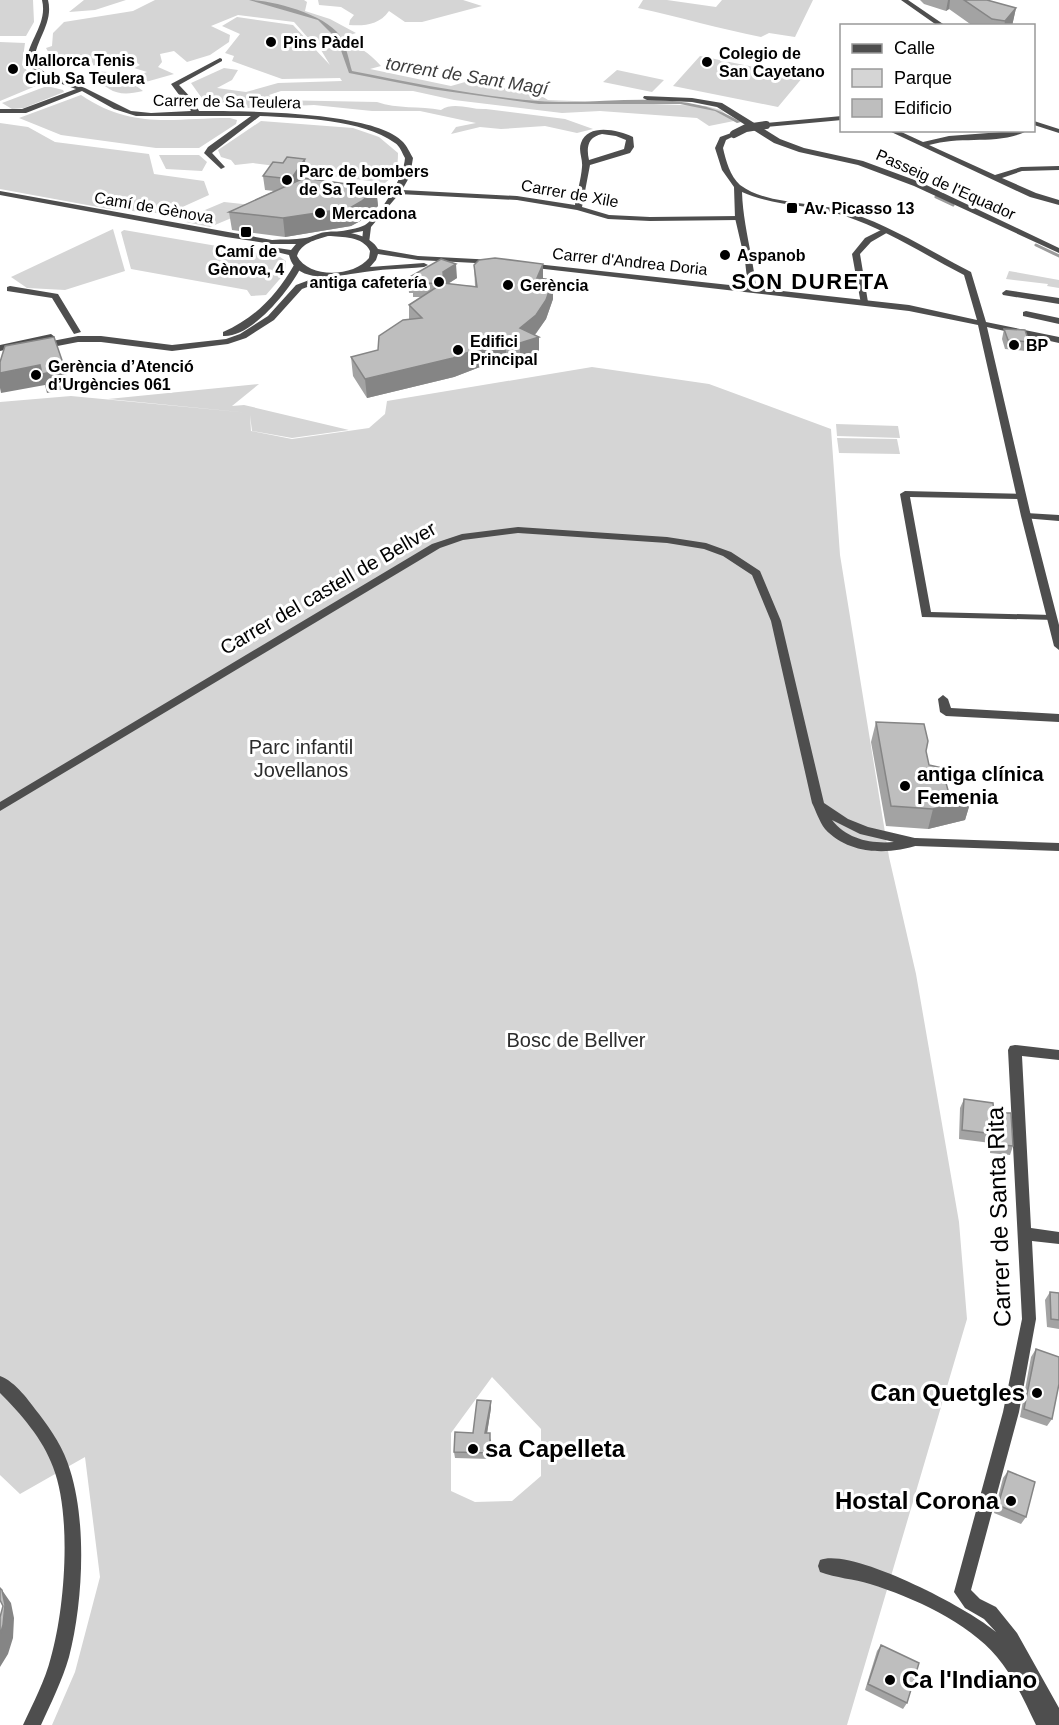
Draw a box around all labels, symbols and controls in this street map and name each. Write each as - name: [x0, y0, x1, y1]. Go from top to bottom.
- legend: [840, 24, 1035, 132]
- place label: Pins Pàdel: [283, 34, 364, 51]
- marker: Pins Pàdel: [264, 35, 278, 49]
- text: Calle: [894, 38, 935, 58]
- place label: Colegio de San Cayetano: [719, 45, 825, 80]
- place label: Mallorca Tenis Club Sa Teulera: [25, 52, 145, 87]
- water label: torrent de Sant Magí: [384, 53, 552, 99]
- marker: Colegio de San Cayetano: [700, 55, 714, 69]
- marker: Mallorca Tenis Club Sa Teulera: [6, 62, 20, 76]
- text: Parque: [894, 68, 952, 88]
- street label: Carrer de Sa Teulera: [153, 92, 301, 111]
- text: Edificio: [894, 98, 952, 118]
- street label: Passeig de l'Equador: [873, 146, 1019, 223]
- place label: Parc de bombers de Sa Teulera: [299, 163, 429, 198]
- marker: Parc de bombers de Sa Teulera: [280, 173, 294, 187]
- street label: Carrer de Xile: [520, 177, 620, 210]
- street label: Camí de Gènova: [93, 189, 215, 226]
- place label: Av. Picasso 13: [804, 200, 914, 217]
- marker: Av. Picasso 13: [785, 201, 799, 215]
- place label: Mercadona: [332, 205, 417, 222]
- marker: Mercadona: [313, 206, 327, 220]
- marker: Camí de Gènova, 4: [239, 225, 253, 239]
- place label: Camí de Gènova, 4: [208, 243, 284, 278]
- street label: Carrer d'Andrea Doria: [551, 245, 709, 278]
- place label: Aspanob: [737, 247, 806, 264]
- marker: Aspanob: [718, 248, 732, 262]
- district label: SON DURETA: [732, 269, 890, 294]
- place label: antiga cafetería: [310, 274, 427, 291]
- marker: antiga cafetería: [432, 275, 446, 289]
- place label: Gerència: [520, 277, 589, 294]
- marker: Gerència: [501, 278, 515, 292]
- place label: Edifici Principal: [470, 333, 538, 368]
- place label: BP: [1026, 337, 1049, 354]
- marker: BP: [1007, 338, 1021, 352]
- marker: Edifici Principal: [451, 343, 465, 357]
- place label: Gerència d’Atenció d’Urgències 061: [48, 358, 194, 393]
- marker: Gerència d’Atenció d’Urgències 061: [29, 368, 43, 382]
- street label: Carrer del castell de Bellver: [216, 517, 440, 659]
- park label: Parc infantil Jovellanos: [249, 736, 353, 781]
- place label: antiga clínica Femenia: [917, 763, 1045, 808]
- marker: antiga clínica Femenia: [898, 779, 912, 793]
- park label: Bosc de Bellver: [507, 1029, 646, 1051]
- street label: Carrer de Santa Rita: [981, 1106, 1016, 1327]
- place label: Can Quetgles: [870, 1379, 1025, 1406]
- marker: Can Quetgles: [1030, 1386, 1044, 1400]
- place label: sa Capelleta: [485, 1435, 626, 1462]
- marker: sa Capelleta: [466, 1442, 480, 1456]
- place label: Hostal Corona: [835, 1487, 1000, 1514]
- marker: Hostal Corona: [1004, 1494, 1018, 1508]
- place label: Ca l'Indiano: [902, 1666, 1037, 1693]
- marker: Ca l'Indiano: [883, 1673, 897, 1687]

